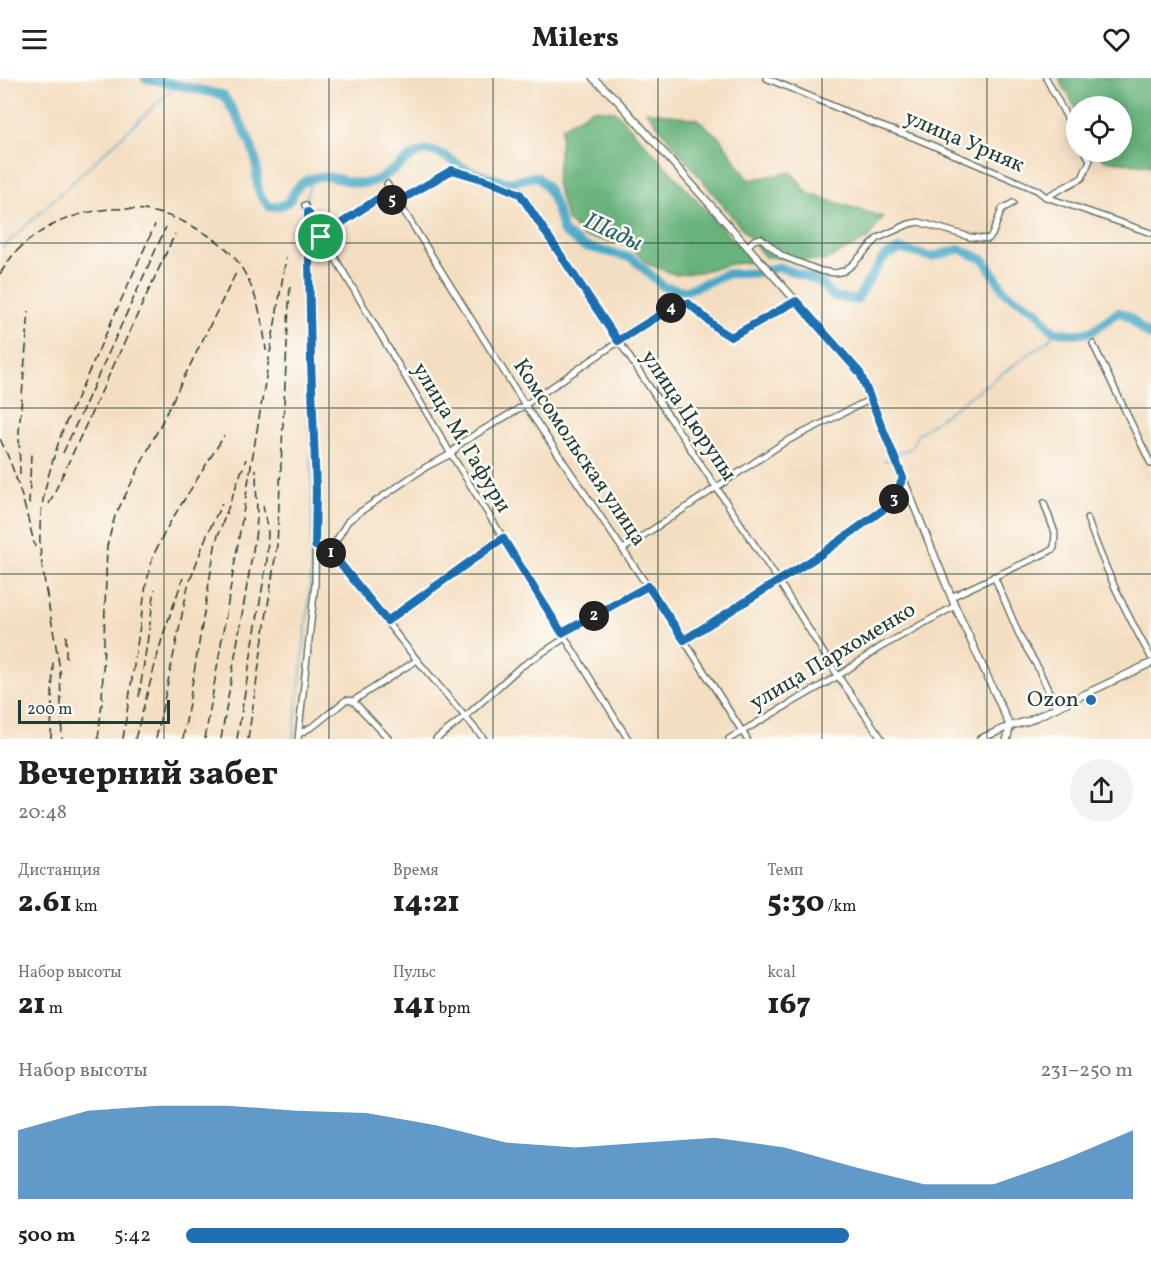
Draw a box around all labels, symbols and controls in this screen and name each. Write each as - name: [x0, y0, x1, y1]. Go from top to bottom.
- text: Milers: [532, 20, 619, 58]
- icon: menu: [18, 23, 51, 56]
- icon: heart: [1100, 23, 1133, 56]
- map controls: [1066, 96, 1132, 162]
- button: locate: [1066, 96, 1132, 162]
- street label: улица Урняк: [899, 103, 1029, 181]
- pin: 5: [377, 185, 407, 215]
- text: 5: [388, 189, 396, 211]
- water label: Шады: [578, 205, 648, 261]
- pin: [295, 211, 346, 262]
- icon: arrive: [304, 220, 337, 253]
- pin: 4: [656, 293, 686, 323]
- text: 4: [666, 297, 676, 319]
- street label: улица Цюрупы: [633, 344, 743, 488]
- street label: Комсомольская улица: [505, 353, 653, 553]
- street label: улица М. Гафури: [404, 357, 518, 519]
- pin: 3: [879, 484, 909, 514]
- text: 3: [890, 488, 898, 510]
- pin: 1: [316, 538, 346, 568]
- text: 1: [328, 542, 334, 564]
- street label: улица Пархоменко: [744, 595, 922, 719]
- pin: 2: [579, 601, 609, 631]
- text: 2: [590, 605, 598, 627]
- place label: Ozon: [1027, 685, 1079, 716]
- marker: Ozon: [1084, 693, 1098, 707]
- scale bar: [18, 697, 170, 724]
- text: 200 m: [27, 699, 72, 721]
- text: Вечерний забег: [18, 753, 278, 799]
- button: share: [1070, 759, 1133, 822]
- text: 20:48: [18, 799, 67, 827]
- text: Дистанция: [18, 860, 100, 882]
- text: Время: [393, 860, 439, 882]
- text: Темп: [767, 860, 803, 882]
- text: 2.61: [18, 882, 72, 924]
- text: 14:21: [393, 882, 460, 924]
- text: 5:30: [767, 882, 824, 924]
- text: km: [72, 896, 98, 918]
- text: /km: [824, 896, 856, 918]
- text: Набор высоты: [18, 962, 122, 984]
- text: Пульс: [393, 962, 436, 984]
- text: kcal: [767, 962, 796, 984]
- text: 21: [18, 984, 46, 1026]
- text: 141: [393, 984, 435, 1026]
- text: 167: [767, 984, 811, 1026]
- text: m: [46, 998, 63, 1020]
- text: bpm: [435, 998, 471, 1020]
- text: Набор высоты: [18, 1057, 148, 1085]
- text: 231–250 m: [1040, 1057, 1133, 1085]
- text: 500 m: [18, 1222, 76, 1250]
- text: 5:42: [114, 1222, 151, 1250]

